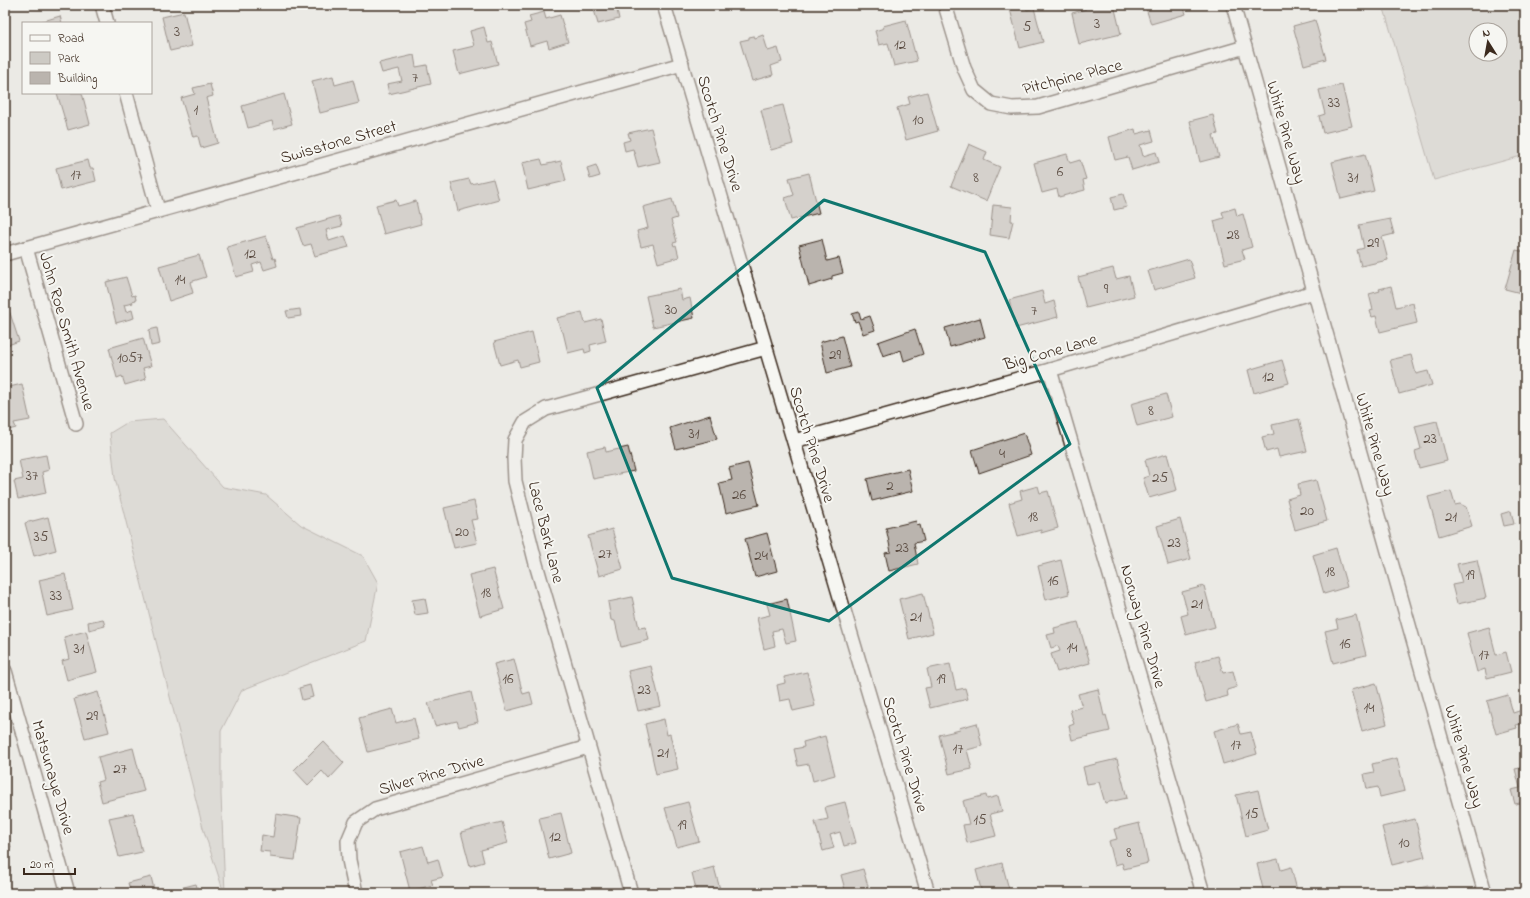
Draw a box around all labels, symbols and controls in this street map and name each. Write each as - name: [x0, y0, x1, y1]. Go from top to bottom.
- house number: 3: [1094, 13, 1100, 35]
- house number: 5: [1023, 16, 1032, 38]
- house number: 3: [174, 21, 180, 43]
- legend: [22, 22, 152, 94]
- north arrow: [1468, 22, 1508, 62]
- text: N: [1481, 25, 1491, 42]
- text: Road: [58, 30, 84, 48]
- house number: 12: [894, 34, 907, 56]
- text: Park: [58, 50, 80, 68]
- street label: Pitchpine Place: [1020, 53, 1125, 102]
- house number: 7: [412, 67, 418, 89]
- text: Building: [57, 70, 97, 89]
- street label: Scotch Pine Drive: [690, 72, 749, 195]
- street label: White Pine Way: [1258, 78, 1312, 187]
- house number: 33: [1328, 92, 1340, 114]
- house number: 1: [194, 99, 199, 121]
- house number: 10: [912, 109, 924, 131]
- street label: Swisstone Street: [277, 114, 400, 171]
- house number: 6: [1057, 161, 1064, 183]
- house number: 17: [71, 164, 81, 186]
- house number: 8: [973, 167, 979, 189]
- house number: 31: [1348, 167, 1359, 189]
- house number: 28: [1226, 224, 1240, 246]
- house number: 29: [1367, 232, 1379, 254]
- house number: 12: [244, 243, 257, 265]
- street label: John Roe Smith Avenue: [32, 249, 101, 414]
- house number: 14: [175, 269, 185, 291]
- house number: 9: [1104, 278, 1109, 300]
- house number: 30: [665, 299, 678, 321]
- house number: 7: [1031, 300, 1037, 322]
- street label: Big Cone Lane: [1000, 327, 1101, 380]
- house number: 29: [829, 344, 841, 366]
- house number: 1057: [117, 347, 143, 369]
- house number: 12: [1262, 366, 1275, 388]
- street label: Scotch Pine Drive: [782, 383, 841, 506]
- street label: White Pine Way: [1347, 390, 1401, 499]
- house number: 8: [1148, 400, 1154, 422]
- house number: 31: [689, 423, 700, 445]
- house number: 23: [1423, 428, 1437, 450]
- house number: 4: [999, 443, 1005, 465]
- house number: 37: [26, 465, 38, 487]
- house number: 25: [1152, 467, 1168, 489]
- house number: 2: [886, 475, 894, 497]
- street label: Lace Bark Lane: [521, 479, 570, 586]
- house number: 26: [732, 484, 746, 506]
- house number: 20: [1300, 500, 1314, 522]
- house number: 18: [1028, 506, 1039, 528]
- house number: 21: [1445, 506, 1457, 528]
- house number: 20: [455, 521, 469, 543]
- house number: 35: [34, 526, 49, 548]
- house number: 23: [1167, 532, 1181, 554]
- house number: 23: [895, 537, 909, 559]
- house number: 27: [598, 543, 612, 565]
- house number: 24: [754, 545, 768, 567]
- house number: 18: [1325, 561, 1336, 583]
- street label: Norway Pine Drive: [1112, 562, 1172, 692]
- house number: 19: [1465, 564, 1475, 586]
- house number: 16: [1047, 570, 1059, 592]
- house number: 18: [481, 582, 492, 604]
- house number: 33: [50, 585, 62, 607]
- house number: 21: [1191, 593, 1203, 615]
- house number: 21: [910, 606, 922, 628]
- house number: 16: [1339, 633, 1351, 655]
- house number: 14: [1067, 637, 1077, 659]
- house number: 31: [74, 638, 85, 660]
- house number: 17: [1479, 644, 1489, 666]
- house number: 16: [502, 668, 514, 690]
- house number: 19: [936, 668, 946, 690]
- house number: 23: [637, 679, 651, 701]
- street label: Scotch Pine Drive: [875, 693, 934, 816]
- house number: 14: [1364, 697, 1374, 719]
- street label: White Pine Way: [1436, 702, 1490, 811]
- house number: 29: [86, 705, 98, 727]
- street label: Matsunaye Drive: [23, 717, 81, 838]
- house number: 17: [1231, 734, 1241, 756]
- house number: 17: [953, 738, 963, 760]
- house number: 21: [657, 742, 669, 764]
- street label: Silver Pine Drive: [376, 748, 487, 802]
- house number: 27: [113, 758, 127, 780]
- house number: 15: [1245, 803, 1259, 825]
- house number: 15: [973, 809, 987, 831]
- house number: 19: [677, 814, 687, 836]
- house number: 12: [549, 826, 562, 848]
- house number: 10: [1398, 832, 1410, 854]
- house number: 8: [1126, 842, 1132, 864]
- scale bar: [24, 850, 75, 876]
- text: 20 m: [30, 856, 53, 874]

